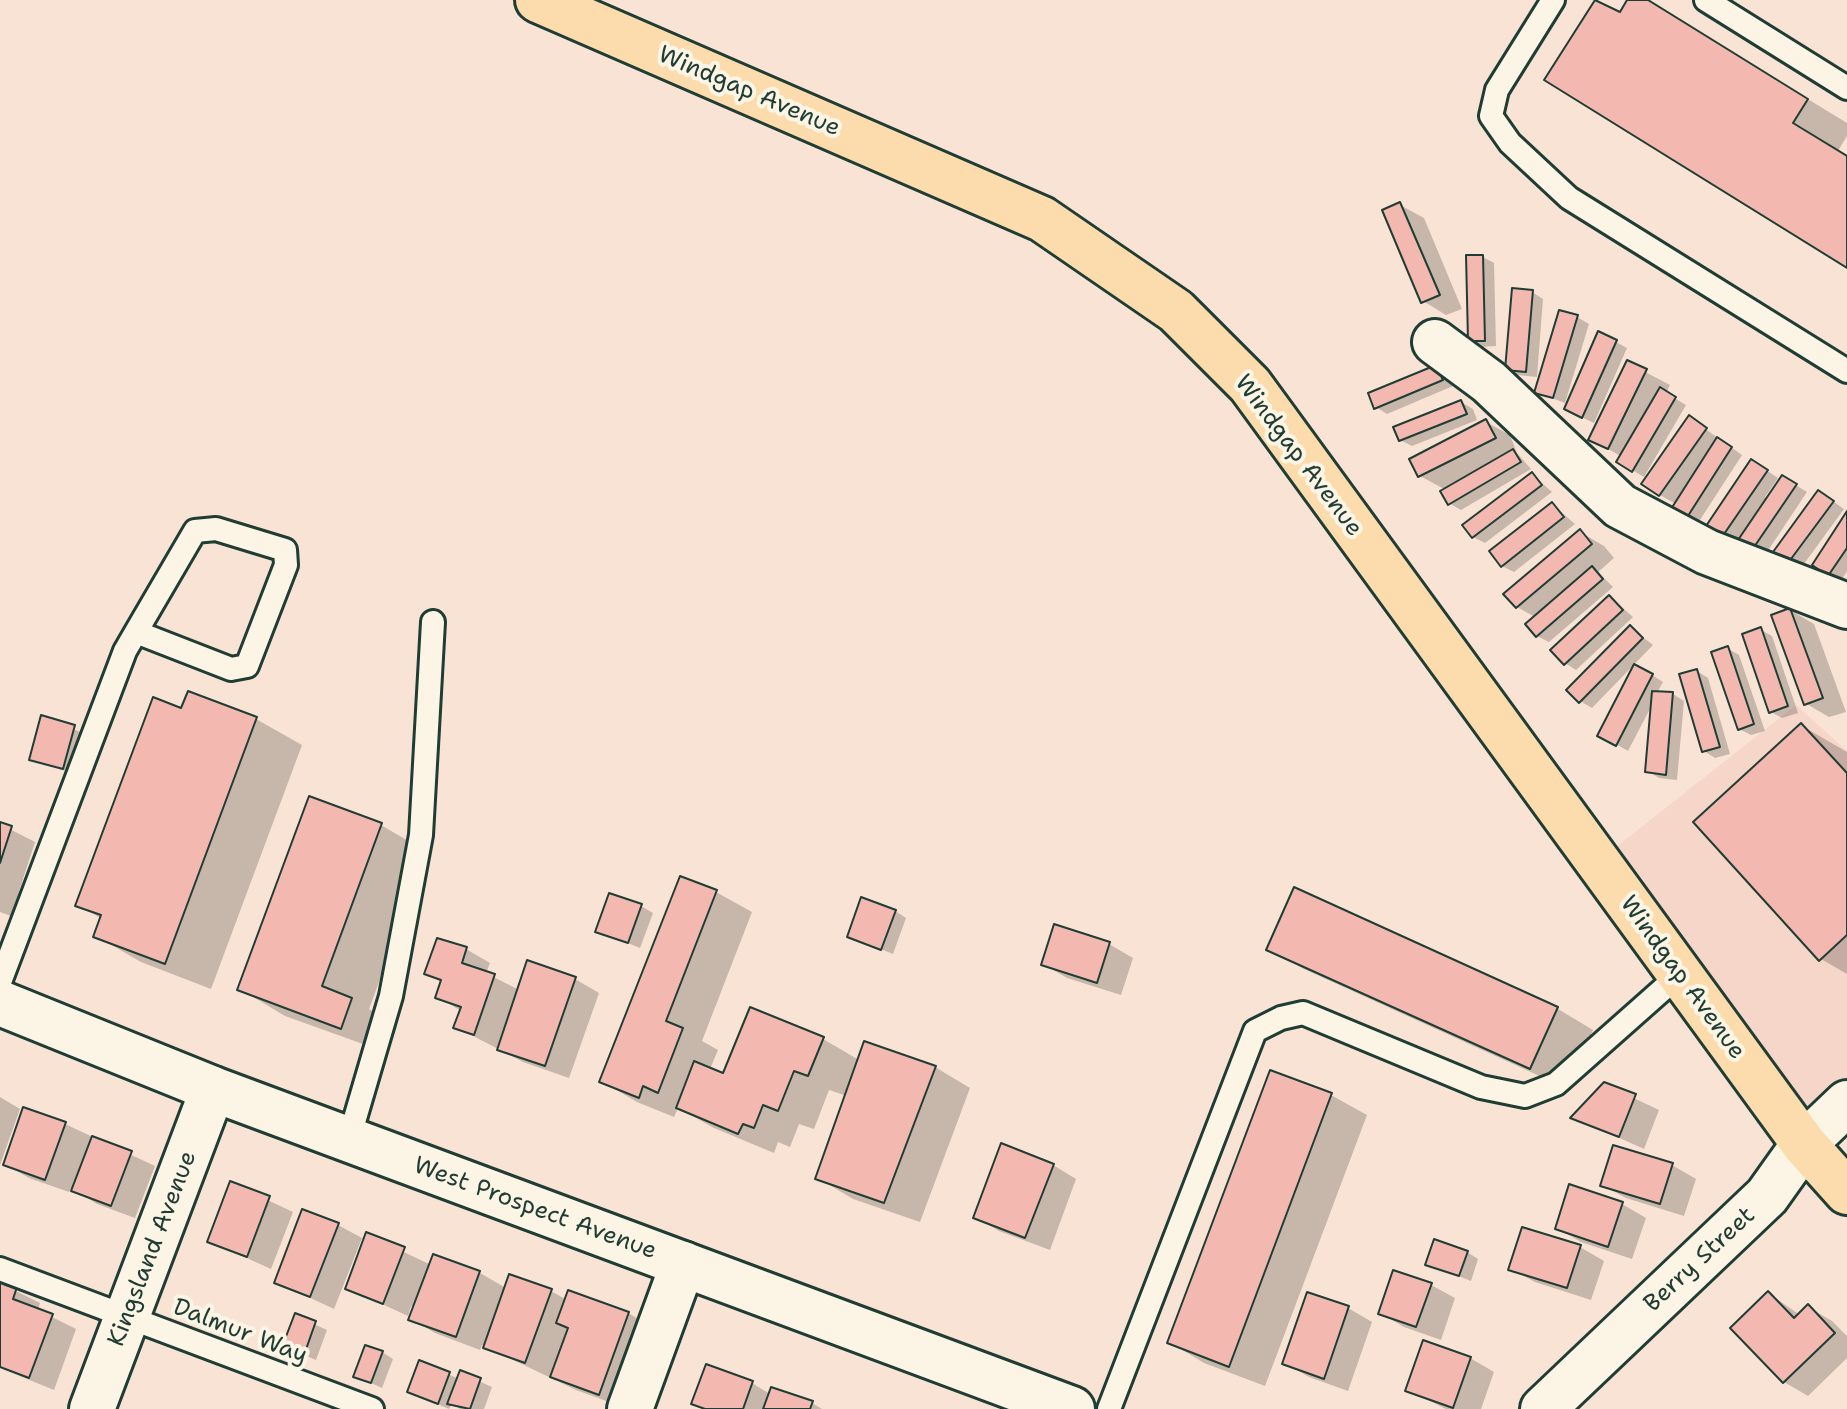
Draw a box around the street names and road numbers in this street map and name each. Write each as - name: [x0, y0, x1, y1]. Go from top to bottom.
- street label: Windgap Avenue: [654, 41, 844, 143]
- street label: Windgap Avenue: [1228, 370, 1368, 542]
- street label: Windgap Avenue: [1613, 891, 1751, 1065]
- street label: Kingsland Avenue: [102, 1147, 204, 1351]
- street label: West Prospect Avenue: [410, 1152, 660, 1266]
- street label: Berry Street: [1639, 1201, 1761, 1319]
- street label: Dalmur Way: [169, 1293, 311, 1371]

